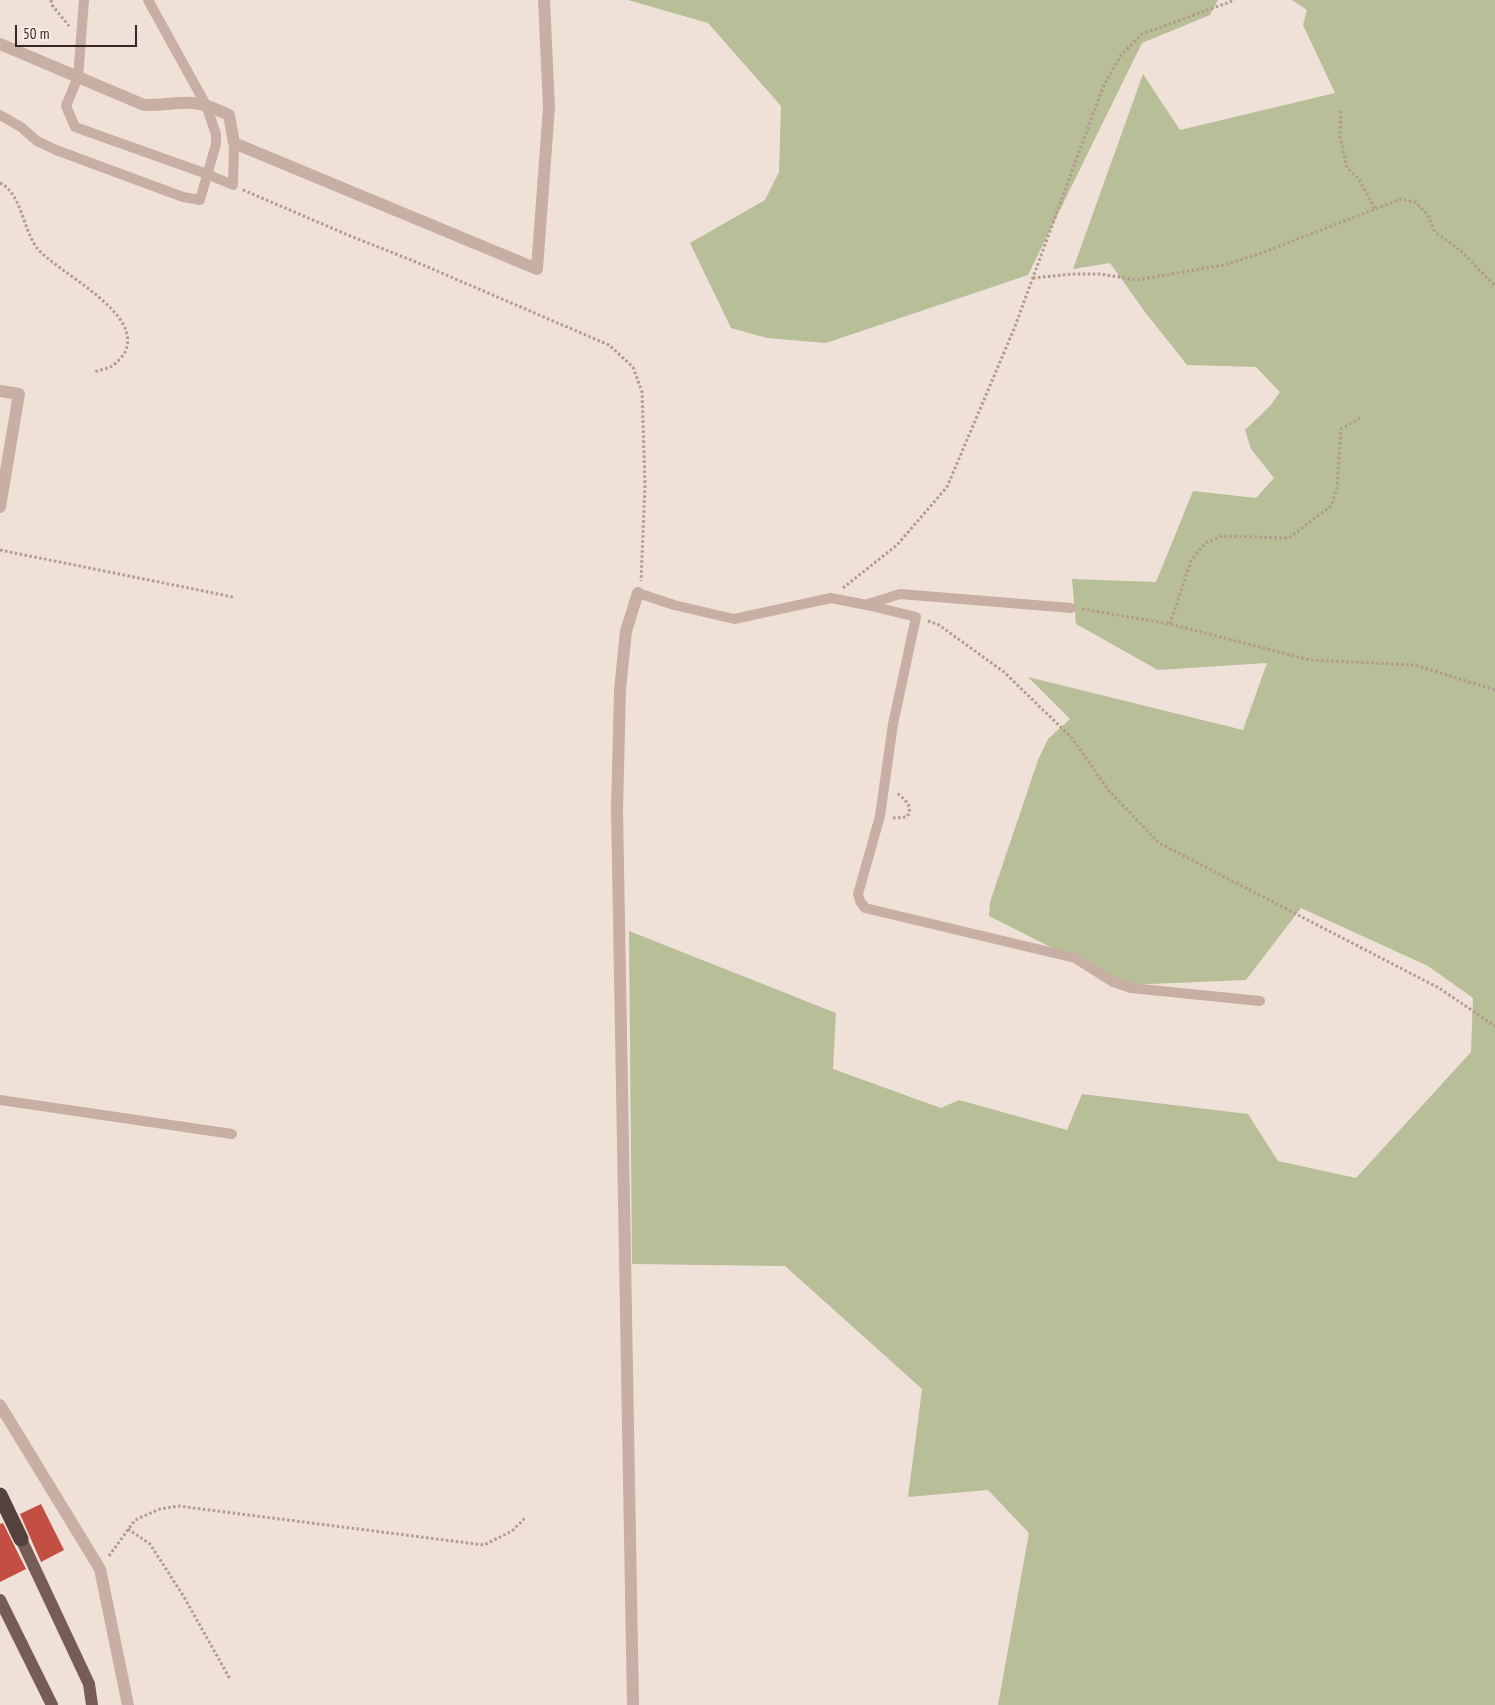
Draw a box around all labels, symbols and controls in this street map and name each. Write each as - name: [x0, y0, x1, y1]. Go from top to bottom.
- scale bar: [18, 15, 140, 47]
- text: 50 m: [23, 24, 49, 43]

